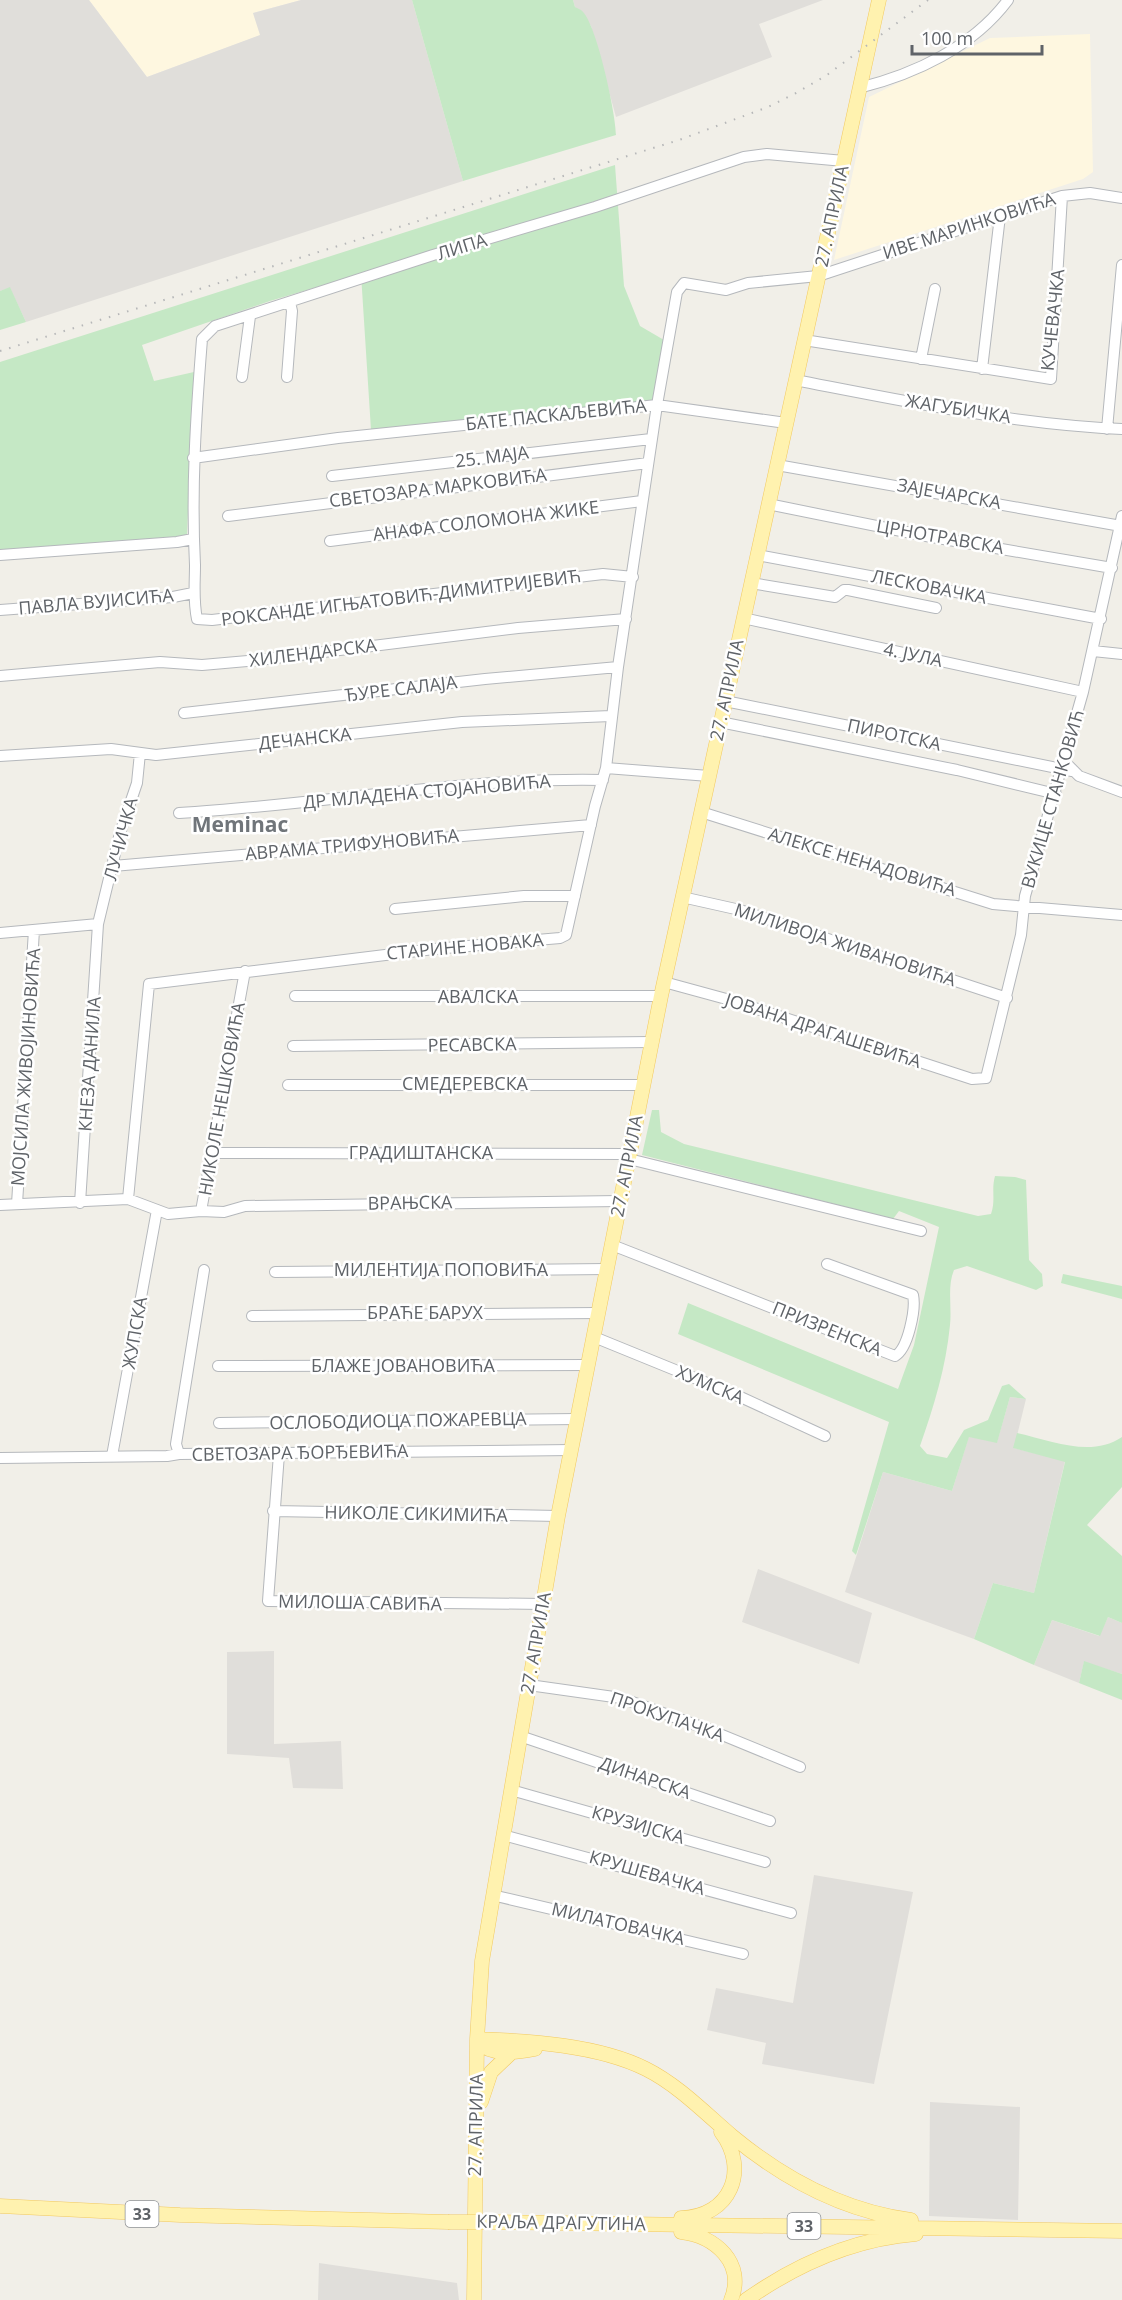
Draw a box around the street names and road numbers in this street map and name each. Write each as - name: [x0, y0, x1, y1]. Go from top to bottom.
- street label: 27. АПРИЛА: [809, 162, 854, 269]
- street label: ИВЕ МАРИНКОВИЋА: [879, 186, 1059, 264]
- street label: ЛИПА: [434, 227, 490, 265]
- street label: КУЧЕВАЧКА: [1035, 267, 1069, 372]
- street label: ЖАГУБИЧКА: [904, 388, 1013, 428]
- street label: БАТЕ ПАСКАЉЕВИЋА: [464, 393, 648, 435]
- street label: 25. МАЈА: [454, 440, 531, 472]
- street label: СВЕТОЗАРА МАРКОВИЋА: [328, 462, 549, 512]
- street label: ЗАЈЕЧАРСКА: [895, 472, 1004, 514]
- street label: АНАФА СОЛОМОНА ЖИКЕ: [371, 494, 600, 546]
- street label: ЦРНОТРАВСКА: [875, 513, 1006, 559]
- street label: РОКСАНДЕ ИГЊАТОВИЋ-ДИМИТРИЈЕВИЋ: [220, 563, 582, 631]
- street label: ЛЕСКОВАЧКА: [870, 563, 989, 609]
- street label: ПАВЛА ВУЈИСИЋА: [17, 582, 175, 620]
- street label: ХИЛЕНДАРСКА: [248, 632, 379, 672]
- street label: 27. АПРИЛА: [704, 636, 749, 743]
- street label: 4. ЈУЛА: [882, 636, 945, 672]
- street label: ЂУРЕ САЛАЈА: [343, 669, 459, 707]
- street label: ВУКИЦЕ СТАНКОВИЋ: [1015, 707, 1089, 891]
- street label: ПИРОТСКА: [845, 712, 944, 756]
- street label: ДЕЧАНСКА: [257, 721, 353, 755]
- street label: ДР МЛАДЕНА СТОЈАНОВИЋА: [302, 768, 552, 814]
- street label: ЛУЧИЧКА: [97, 794, 143, 883]
- street label: АЛЕКСЕ НЕНАДОВИЋА: [765, 821, 960, 901]
- street label: АВРАМА ТРИФУНОВИЋА: [244, 823, 460, 865]
- street label: МИЛИВОЈА ЖИВАНОВИЋА: [731, 897, 960, 991]
- street label: СТАРИНЕ НОВАКА: [385, 927, 545, 965]
- street label: МОЈСИЛА ЖИВОЈИНОВИЋА: [5, 946, 45, 1187]
- street label: АВАЛСКА: [438, 984, 519, 1008]
- street label: ЈОВАНА ДРАГАШЕВИЋА: [720, 986, 925, 1073]
- street label: КНЕЗА ДАНИЛА: [72, 995, 106, 1132]
- street label: НИКОЛЕ НЕШКОВИЋА: [192, 1000, 250, 1197]
- street label: РЕСАВСКА: [427, 1031, 517, 1057]
- street label: СМЕДЕРЕВСКА: [402, 1071, 529, 1095]
- street label: 27. АПРИЛА: [604, 1112, 648, 1219]
- street label: ГРАДИШТАНСКА: [349, 1140, 494, 1164]
- street label: ВРАЊСКА: [367, 1189, 453, 1215]
- street label: МИЛЕНТИЈА ПОПОВИЋА: [334, 1257, 549, 1281]
- street label: ЖУПСКА: [116, 1294, 152, 1371]
- street label: ПРИЗРЕНСКА: [769, 1295, 886, 1361]
- street label: БРАЋЕ БАРУХ: [367, 1300, 484, 1324]
- street label: БЛАЖЕ ЈОВАНОВИЋА: [311, 1353, 496, 1377]
- street label: ХУМСКА: [673, 1359, 749, 1409]
- street label: ОСЛОБОДИОЦА ПОЖАРЕВЦА: [269, 1406, 527, 1434]
- street label: СВЕТОЗАРА ЂОРЂЕВИЋА: [191, 1438, 409, 1466]
- street label: НИКОЛЕ СИКИМИЋА: [324, 1499, 509, 1527]
- street label: МИЛОША САВИЋА: [278, 1589, 443, 1615]
- street label: 27. АПРИЛА: [514, 1589, 556, 1696]
- street label: ПРОКУПАЧКА: [607, 1685, 728, 1747]
- street label: ДИНАРСКА: [596, 1750, 695, 1804]
- street label: КРУЗИЈСКА: [589, 1799, 688, 1849]
- street label: КРУШЕВАЧКА: [587, 1844, 709, 1900]
- street label: МИЛАТОВАЧКА: [549, 1896, 688, 1950]
- street label: 27. АПРИЛА: [462, 2073, 488, 2177]
- road number: 33: [126, 2201, 158, 2227]
- street label: КРАЉА ДРАГУТИНА: [476, 2209, 646, 2235]
- road number: 33: [788, 2213, 820, 2239]

